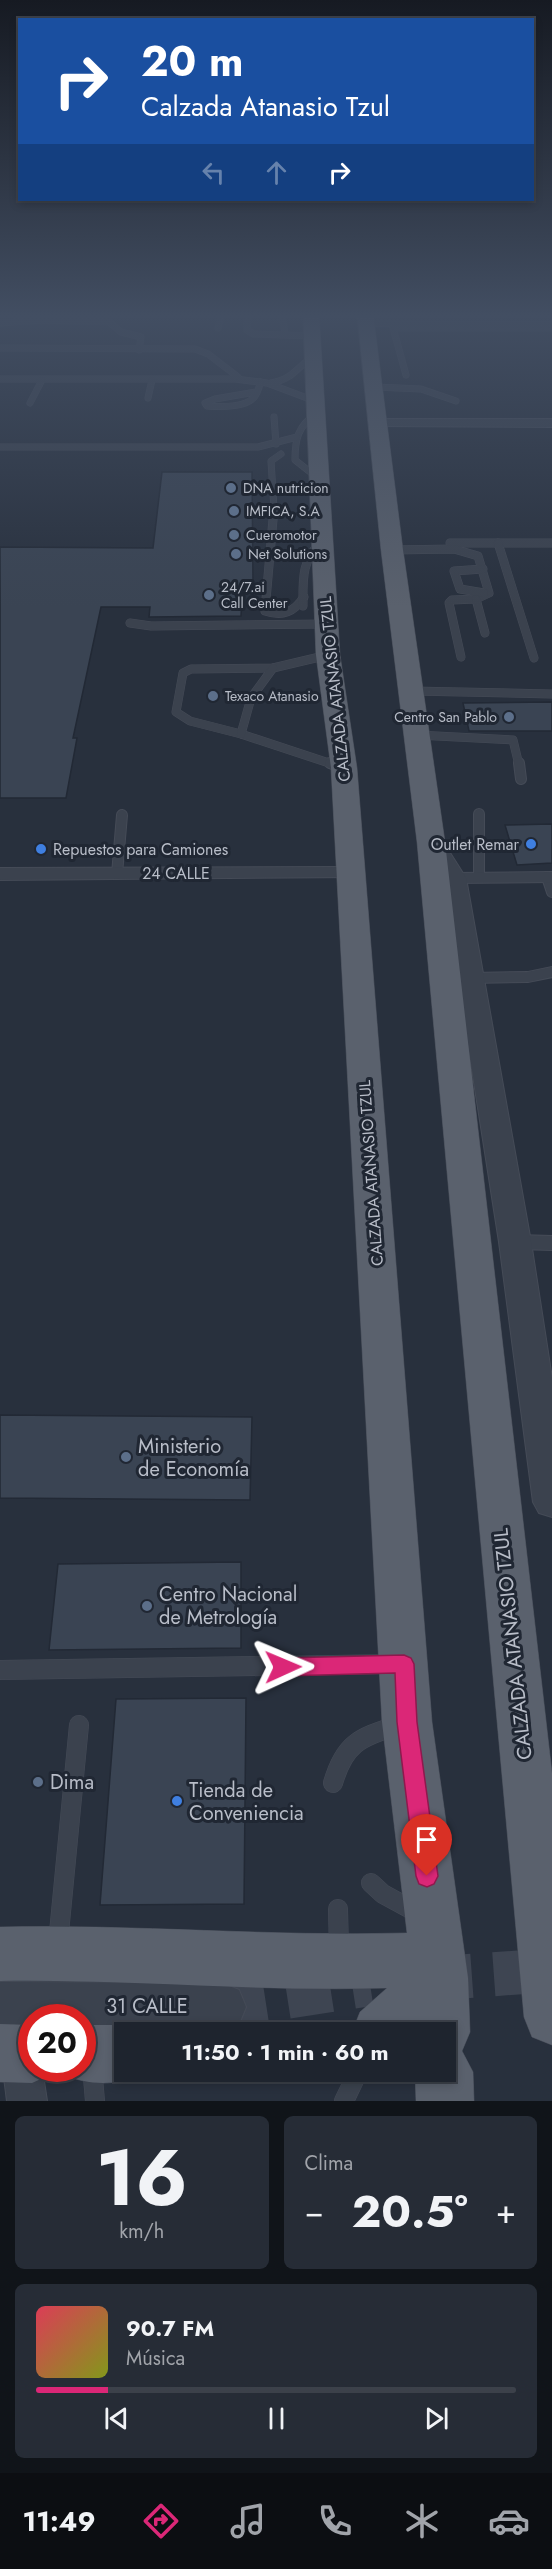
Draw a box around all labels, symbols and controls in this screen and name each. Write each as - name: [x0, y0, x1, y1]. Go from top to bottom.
- text: 20 m: [141, 31, 243, 92]
- icon: right: [42, 42, 120, 120]
- text: Calzada Atanasio Tzul: [141, 87, 390, 126]
- icon: left: [197, 156, 230, 189]
- icon: ahead: [260, 156, 293, 189]
- icon: right: [323, 156, 356, 189]
- place label: DNA nutricion: [243, 478, 329, 498]
- marker: DNA nutricion: [224, 481, 238, 495]
- place label: IMFICA, S.A: [246, 501, 321, 521]
- marker: IMFICA, S.A: [227, 504, 241, 518]
- place label: Cueromotor: [246, 525, 317, 545]
- marker: Cueromotor: [227, 528, 241, 542]
- place label: Net Solutions: [248, 544, 327, 564]
- marker: Net Solutions: [229, 547, 243, 561]
- place label: 24/7.ai Call Center: [221, 577, 288, 613]
- marker: 24/7.ai Call Center: [202, 588, 216, 602]
- street label: CALZADA ATANASIO TZUL: [314, 594, 356, 783]
- place label: Texaco Atanasio: [225, 686, 319, 706]
- marker: Texaco Atanasio: [206, 689, 220, 703]
- place label: Centro San Pablo: [394, 707, 497, 727]
- marker: Centro San Pablo: [502, 710, 516, 724]
- place label: Outlet Remar: [431, 833, 520, 856]
- marker: Outlet Remar: [524, 837, 538, 851]
- place label: Repuestos para Camiones: [53, 838, 228, 861]
- marker: Repuestos para Camiones: [34, 842, 48, 856]
- street label: 24 CALLE: [142, 862, 210, 885]
- street label: CALZADA ATANASIO TZUL: [353, 1078, 389, 1267]
- place label: Ministerio de Economía: [138, 1432, 249, 1484]
- marker: Ministerio de Economía: [119, 1450, 133, 1464]
- street label: CALZADA ATANASIO TZUL: [486, 1527, 540, 1761]
- place label: Centro Nacional de Metrología: [159, 1580, 297, 1632]
- marker: Centro Nacional de Metrología: [140, 1599, 154, 1613]
- position arrow: [251, 1635, 315, 1699]
- place label: Dima: [50, 1768, 94, 1797]
- marker: Dima: [31, 1775, 45, 1789]
- place label: Tienda de Conveniencia: [189, 1776, 304, 1828]
- marker: Tienda de Conveniencia: [170, 1794, 184, 1808]
- pin: [401, 1814, 452, 1876]
- icon: arrive: [410, 1823, 443, 1856]
- street label: 31 CALLE: [106, 1992, 188, 2021]
- speed limit sign: 20: [18, 2004, 96, 2082]
- text: 11:50 · 1 min · 60 m: [181, 2036, 389, 2068]
- text: 16: [96, 2122, 188, 2234]
- text: Clima: [305, 2149, 353, 2178]
- text: 20.5°: [352, 2179, 468, 2244]
- text: −: [305, 2188, 324, 2235]
- text: +: [496, 2188, 516, 2235]
- text: km/h: [119, 2217, 164, 2246]
- text: 90.7 FM: [126, 2312, 214, 2344]
- text: Música: [126, 2344, 185, 2373]
- icon: previous: [100, 2402, 133, 2435]
- icon: pause: [260, 2402, 293, 2435]
- icon: next: [420, 2402, 453, 2435]
- icon: directions: [140, 2500, 182, 2542]
- icon: music: [227, 2500, 269, 2542]
- icon: phone: [314, 2500, 356, 2542]
- icon: climate: [401, 2500, 443, 2542]
- icon: car: [488, 2500, 530, 2542]
- text: 11:49: [22, 2502, 96, 2541]

